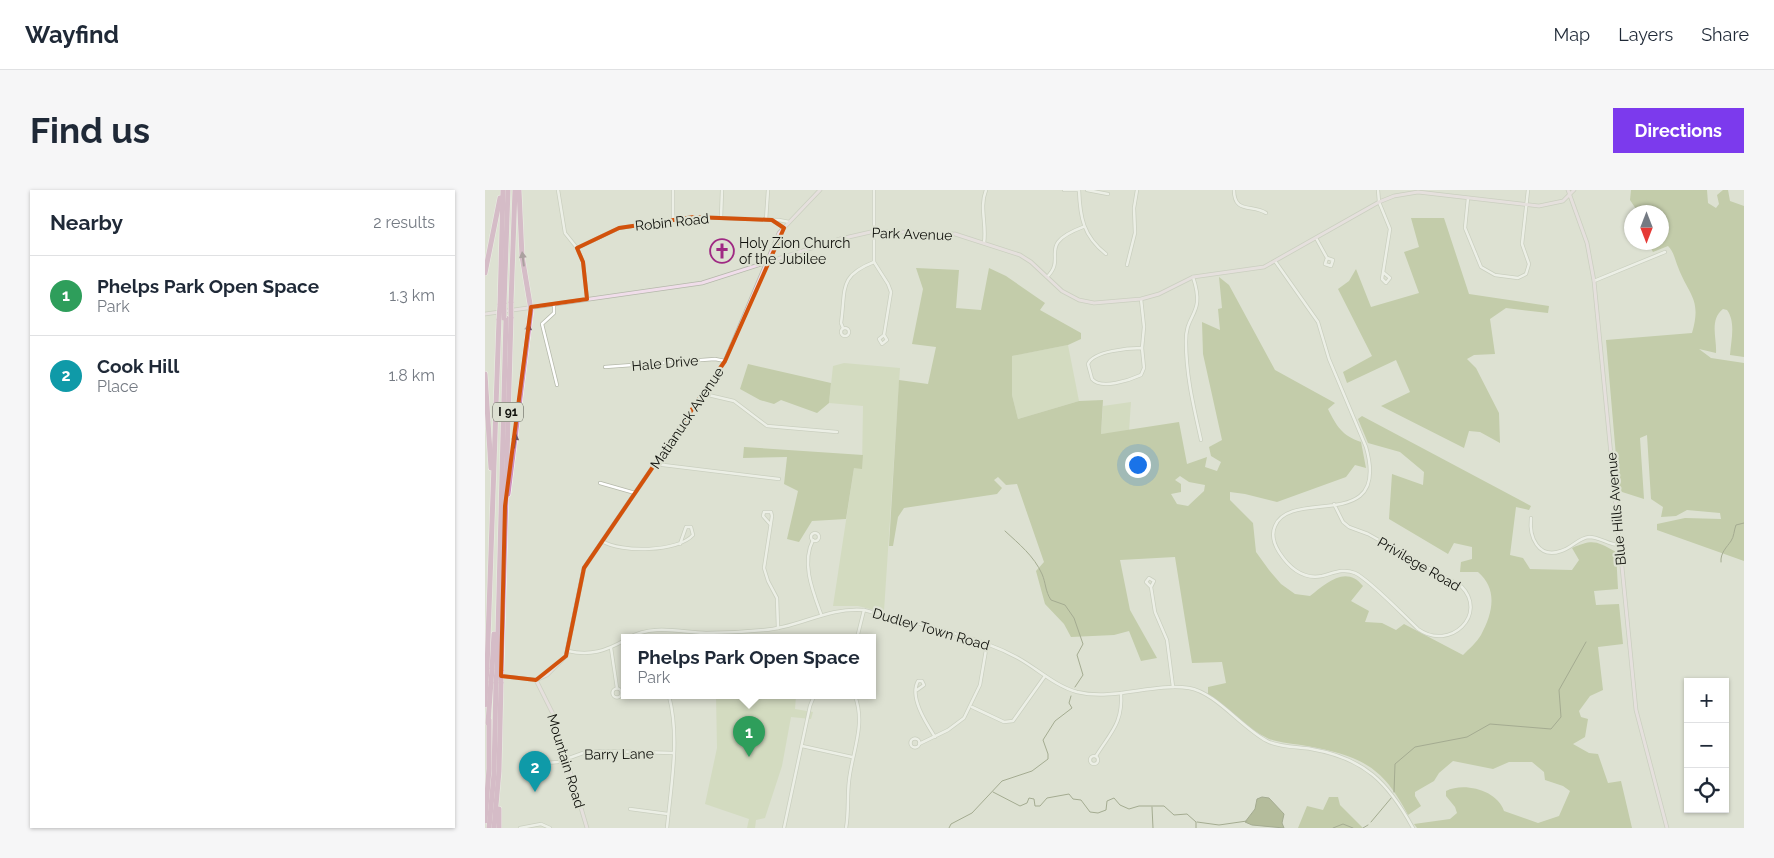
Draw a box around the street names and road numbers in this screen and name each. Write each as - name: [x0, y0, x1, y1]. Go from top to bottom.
- street label: Robin Road: [634, 210, 710, 234]
- street label: Park Avenue: [871, 225, 953, 243]
- street label: Hale Drive: [631, 352, 699, 374]
- street label: Matianuck Avenue: [647, 364, 727, 472]
- road number: I 91: [493, 402, 523, 422]
- street label: Blue Hills Avenue: [1603, 452, 1629, 566]
- street label: Privilege Road: [1375, 534, 1463, 594]
- street label: Dudley Town Road: [871, 605, 991, 653]
- street label: Mountain Road: [544, 712, 588, 810]
- street label: Barry Lane: [584, 745, 654, 763]

